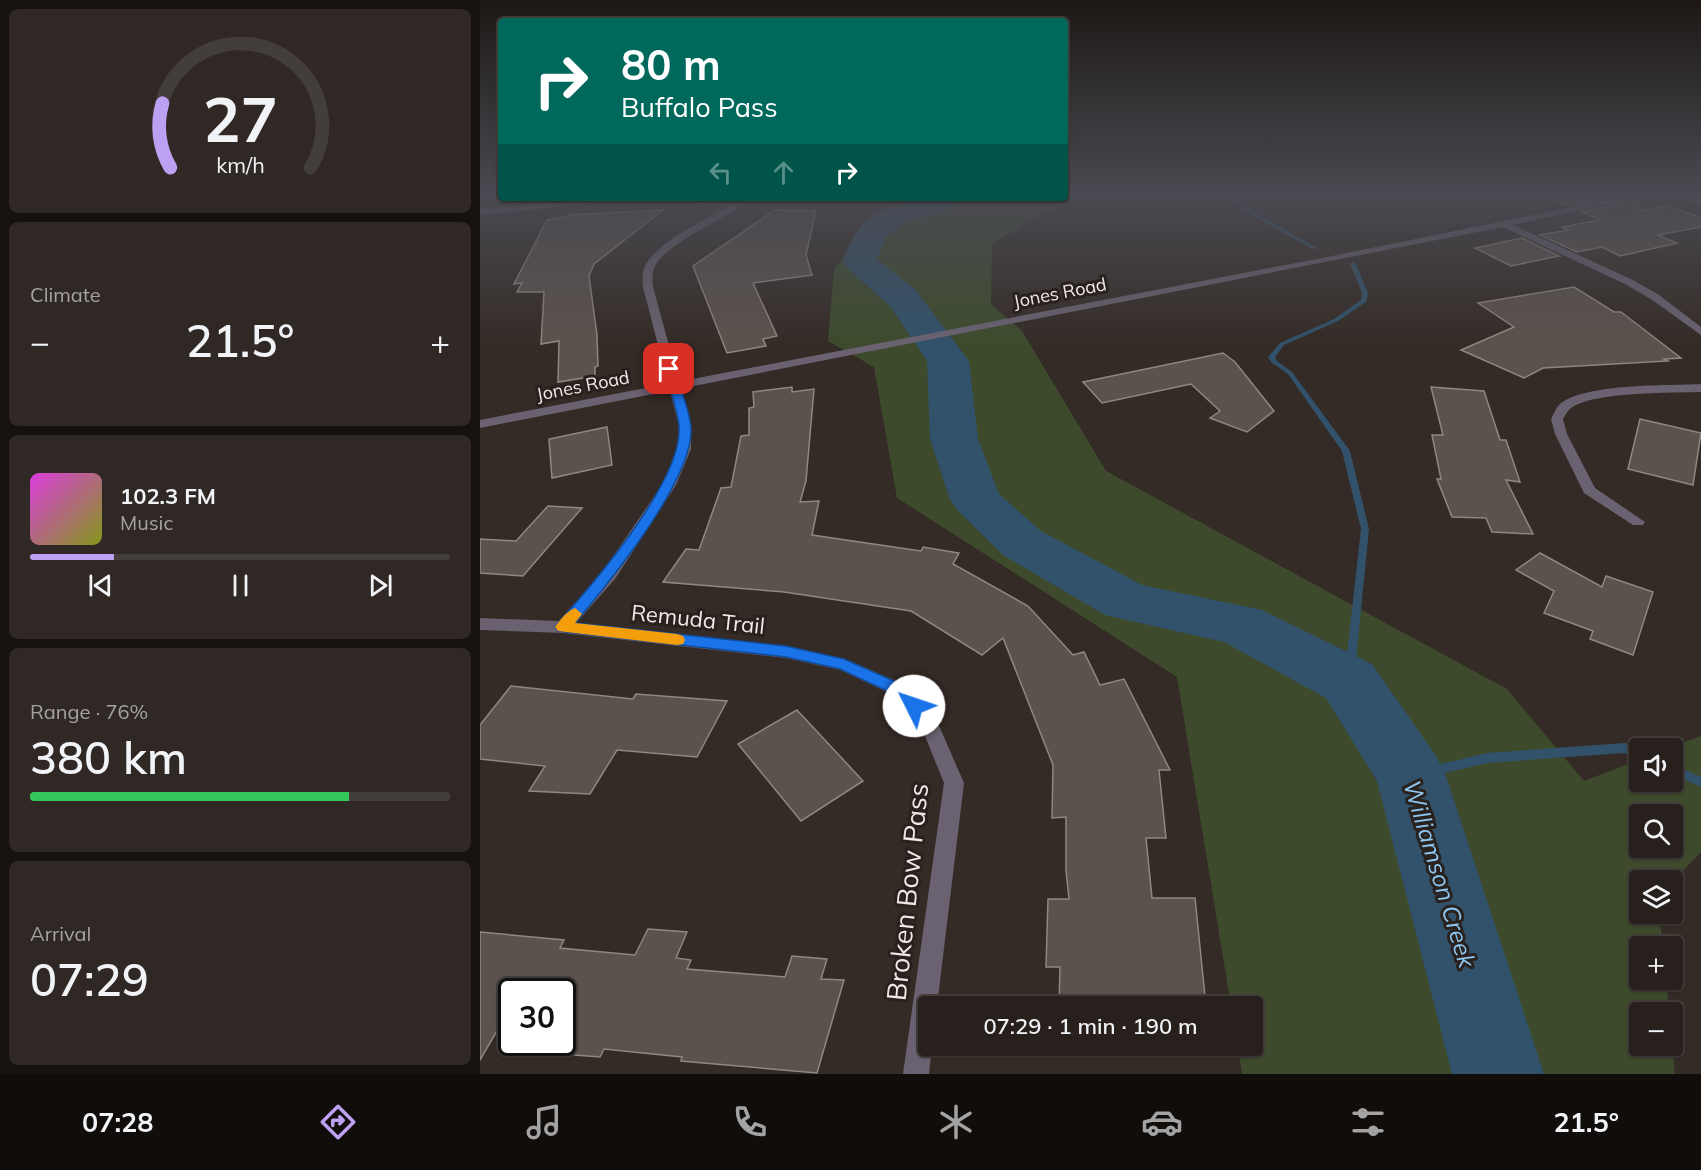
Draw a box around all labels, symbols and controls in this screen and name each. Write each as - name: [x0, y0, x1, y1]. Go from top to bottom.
- text: 80 m: [621, 38, 721, 91]
- icon: right: [522, 42, 600, 120]
- text: 27: [203, 79, 277, 158]
- text: Buffalo Pass: [621, 90, 778, 124]
- text: km/h: [216, 151, 264, 178]
- icon: left: [704, 156, 737, 189]
- icon: ahead: [767, 156, 800, 189]
- icon: right: [830, 156, 863, 189]
- street label: Jones Road: [1011, 272, 1108, 313]
- text: Climate: [30, 282, 101, 307]
- text: 21.5°: [186, 312, 294, 368]
- text: −: [30, 321, 50, 362]
- text: +: [430, 321, 450, 362]
- pin: [643, 343, 694, 394]
- icon: arrive: [652, 352, 685, 385]
- street label: Jones Road: [534, 365, 631, 406]
- text: 102.3 FM: [120, 482, 216, 510]
- text: Music: [120, 510, 173, 535]
- icon: previous: [84, 569, 117, 602]
- icon: pause: [224, 569, 257, 602]
- icon: next: [364, 569, 397, 602]
- street label: Remuda Trail: [630, 598, 766, 640]
- position arrow: [882, 674, 946, 738]
- text: Range · 76%: [30, 699, 148, 724]
- text: 380 km: [30, 729, 187, 785]
- map controls: [1629, 738, 1683, 1056]
- button: sound: [1629, 738, 1683, 792]
- water label: Williamson Creek: [1397, 776, 1483, 972]
- street label: Broken Bow Pass: [879, 781, 935, 1002]
- button: search: [1629, 804, 1683, 858]
- button: layers: [1629, 870, 1683, 924]
- text: Arrival: [30, 921, 91, 946]
- button: +: [1629, 936, 1683, 990]
- text: 07:29: [30, 951, 149, 1007]
- speed limit sign: 30: [498, 978, 576, 1056]
- button: −: [1629, 1002, 1683, 1056]
- text: 07:29 · 1 min · 190 m: [983, 1012, 1198, 1040]
- icon: directions: [317, 1101, 359, 1143]
- icon: music: [523, 1101, 565, 1143]
- icon: phone: [729, 1101, 771, 1143]
- icon: climate: [935, 1101, 977, 1143]
- icon: car: [1141, 1101, 1183, 1143]
- icon: filters: [1347, 1101, 1389, 1143]
- text: 07:28: [82, 1105, 153, 1139]
- text: 21.5°: [1553, 1105, 1619, 1139]

